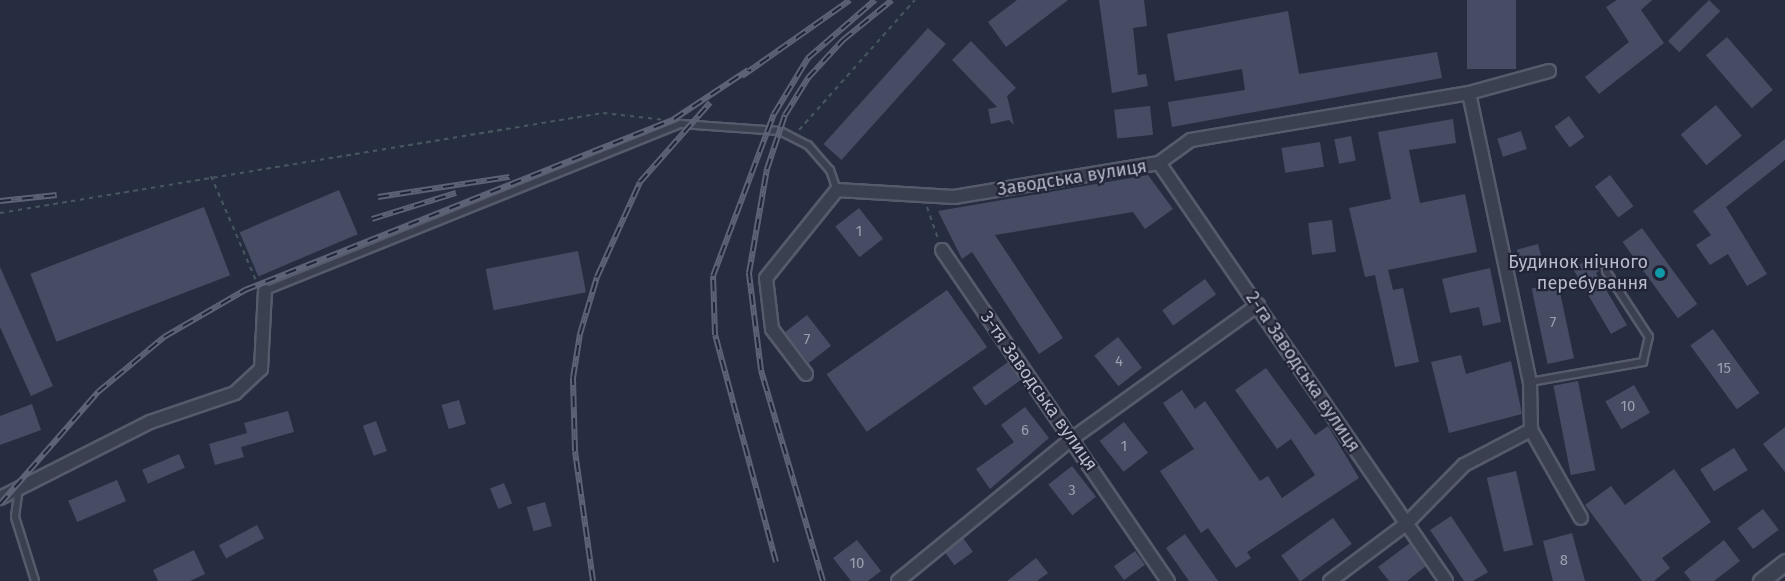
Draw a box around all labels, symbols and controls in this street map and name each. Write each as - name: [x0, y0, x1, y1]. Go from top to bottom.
- street label: Заводська вулиця: [996, 155, 1148, 201]
- house number: 1: [856, 223, 862, 241]
- place label: Будинок нічного перебування: [1508, 252, 1648, 294]
- marker: Будинок нічного перебування: [1653, 266, 1667, 280]
- street label: 2-га Заводська вулиця: [1241, 288, 1365, 456]
- street label: 3-тя Заводська вулиця: [976, 307, 1102, 475]
- house number: 7: [1550, 314, 1556, 332]
- house number: 7: [804, 331, 810, 349]
- house number: 4: [1115, 353, 1123, 371]
- house number: 15: [1717, 360, 1731, 378]
- house number: 10: [1621, 398, 1635, 416]
- house number: 6: [1021, 422, 1029, 440]
- house number: 1: [1121, 438, 1127, 456]
- house number: 3: [1068, 482, 1076, 500]
- house number: 8: [1560, 552, 1568, 570]
- house number: 10: [850, 555, 864, 573]

